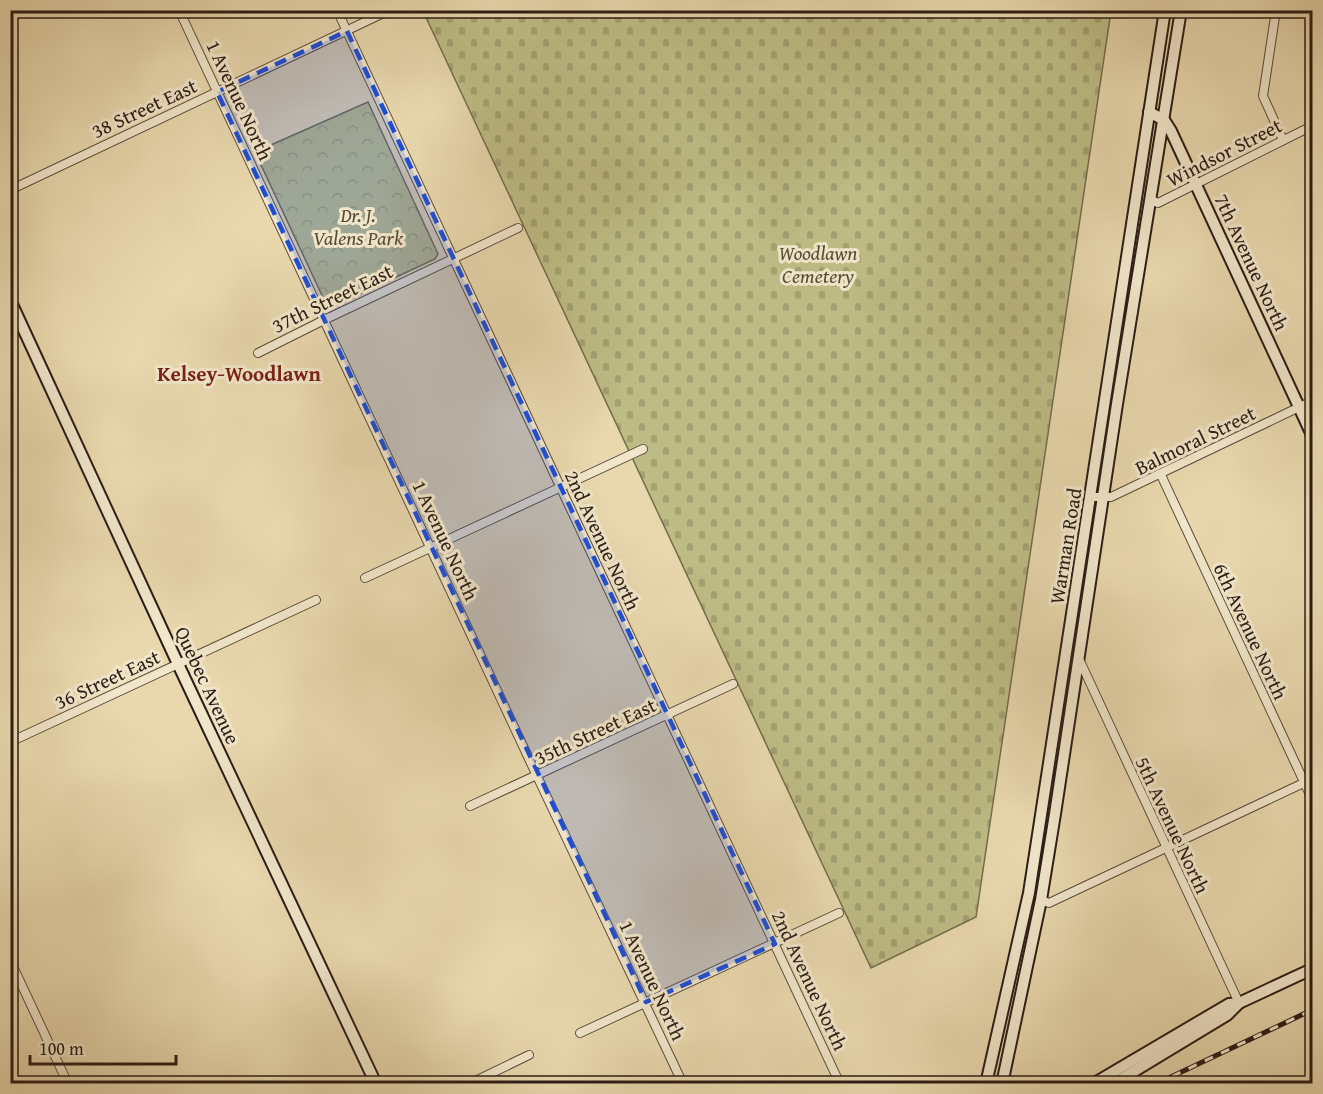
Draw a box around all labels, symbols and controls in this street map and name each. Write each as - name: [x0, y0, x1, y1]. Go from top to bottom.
- street label: 1 Avenue North: [199, 35, 281, 165]
- street label: 38 Street East: [87, 71, 201, 145]
- street label: Windsor Street: [1161, 110, 1287, 194]
- street label: 7th Avenue North: [1208, 189, 1296, 335]
- park label: Dr. J. Valens Park: [313, 200, 404, 252]
- park label: Woodlawn Cemetery: [779, 238, 857, 290]
- street label: 37th Street East: [267, 256, 397, 340]
- district label: Kelsey-Woodlawn: [157, 358, 321, 389]
- street label: Balmoral Street: [1130, 398, 1260, 482]
- street label: 2nd Avenue North: [558, 465, 648, 615]
- street label: 1 Avenue North: [405, 475, 487, 605]
- street label: Warman Road: [1042, 486, 1089, 606]
- street label: 6th Avenue North: [1207, 558, 1295, 704]
- street label: Quebec Avenue: [168, 621, 248, 749]
- street label: 36 Street East: [50, 642, 164, 716]
- street label: 35th Street East: [529, 690, 661, 772]
- street label: 5th Avenue North: [1129, 752, 1217, 898]
- street label: 2nd Avenue North: [765, 905, 855, 1055]
- street label: 1 Avenue North: [612, 915, 694, 1045]
- scale bar: [30, 1028, 176, 1066]
- text: 100 m: [39, 1035, 84, 1062]

